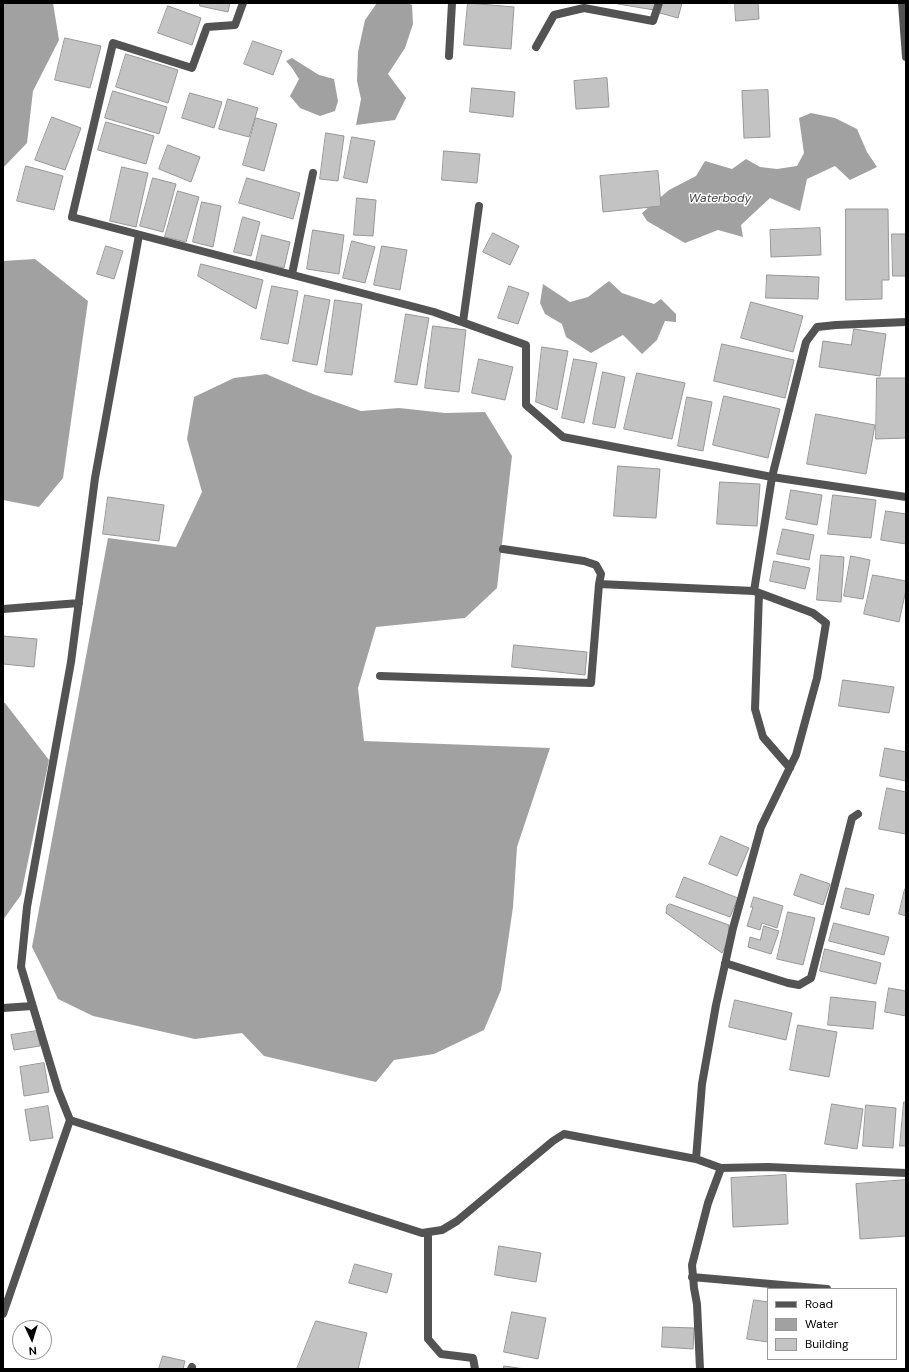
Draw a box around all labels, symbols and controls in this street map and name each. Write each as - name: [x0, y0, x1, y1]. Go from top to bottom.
- water label: Waterbody: [689, 192, 751, 206]
- legend: [767, 1288, 897, 1360]
- text: Road: [805, 1296, 833, 1312]
- text: Water: [805, 1316, 838, 1332]
- north arrow: [12, 1320, 52, 1360]
- text: Building: [805, 1336, 849, 1352]
- text: N: [28, 1344, 37, 1358]

